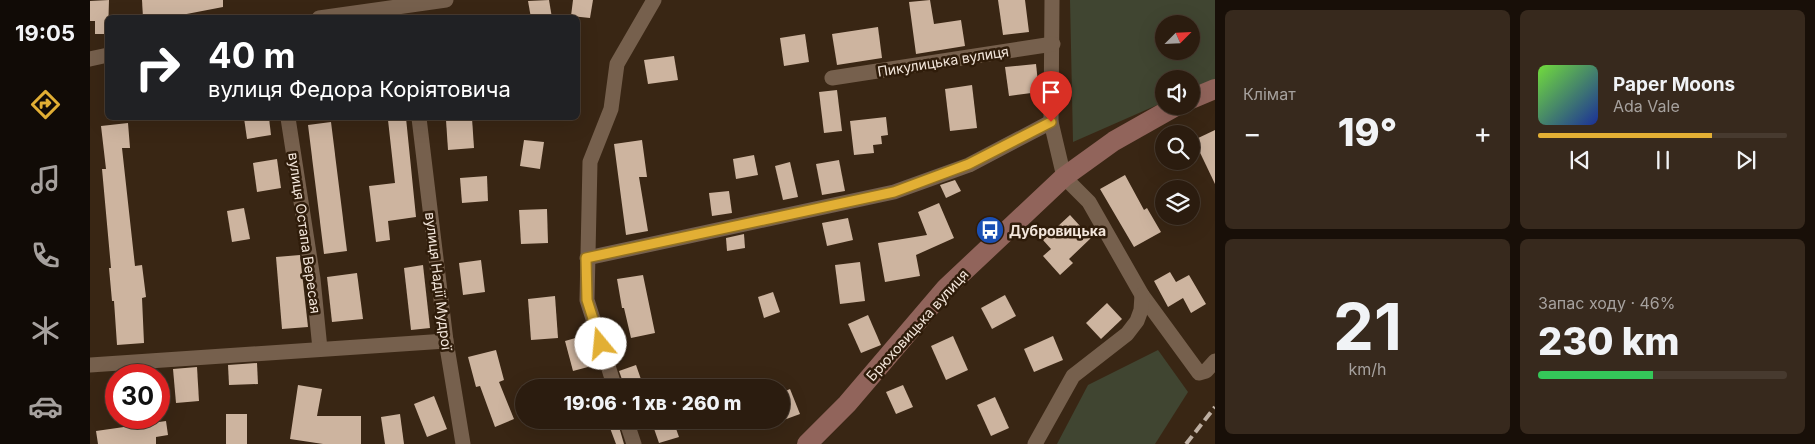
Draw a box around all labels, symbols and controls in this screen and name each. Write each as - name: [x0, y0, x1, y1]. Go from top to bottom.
- north arrow: [1155, 15, 1200, 60]
- map controls: [1155, 15, 1200, 225]
- text: 19:05: [15, 20, 75, 46]
- text: 40 m: [208, 34, 296, 76]
- icon: right: [125, 35, 190, 100]
- street label: Пикулицька вулиця: [876, 42, 1010, 80]
- button: sound: [1155, 70, 1200, 115]
- pin: [1030, 71, 1072, 122]
- text: Paper Moons: [1613, 73, 1735, 96]
- text: вулиця Федора Коріятовича: [208, 76, 511, 102]
- icon: arrive: [1037, 78, 1065, 106]
- text: Клімат: [1243, 84, 1296, 104]
- icon: directions: [28, 87, 63, 122]
- text: Ada Vale: [1613, 96, 1680, 116]
- text: 19°: [1338, 109, 1397, 155]
- text: −: [1243, 116, 1262, 150]
- text: +: [1473, 116, 1492, 150]
- button: search: [1155, 125, 1200, 170]
- icon: previous: [1566, 146, 1594, 174]
- icon: pause: [1649, 146, 1677, 174]
- icon: next: [1732, 146, 1760, 174]
- street label: вулиця Остапа Вересая: [285, 151, 325, 315]
- icon: music: [28, 162, 63, 197]
- button: layers: [1155, 180, 1200, 225]
- street label: вулиця Надії Мудрої: [422, 211, 456, 352]
- bus stop icon: Дубровицька: [975, 215, 1005, 245]
- place label: Дубровицька: [1009, 222, 1106, 239]
- icon: phone: [28, 238, 63, 273]
- street label: Брюховицька вулиця: [862, 266, 972, 384]
- text: 21: [1333, 287, 1402, 366]
- text: Запас ходу · 46%: [1538, 293, 1675, 313]
- icon: climate: [28, 313, 63, 348]
- position arrow: [574, 317, 626, 369]
- text: 230 km: [1538, 318, 1680, 364]
- text: km/h: [1348, 359, 1387, 379]
- speed limit sign: 30: [105, 364, 170, 429]
- icon: car: [28, 389, 63, 424]
- text: 19:06 · 1 хв · 260 m: [564, 392, 741, 415]

